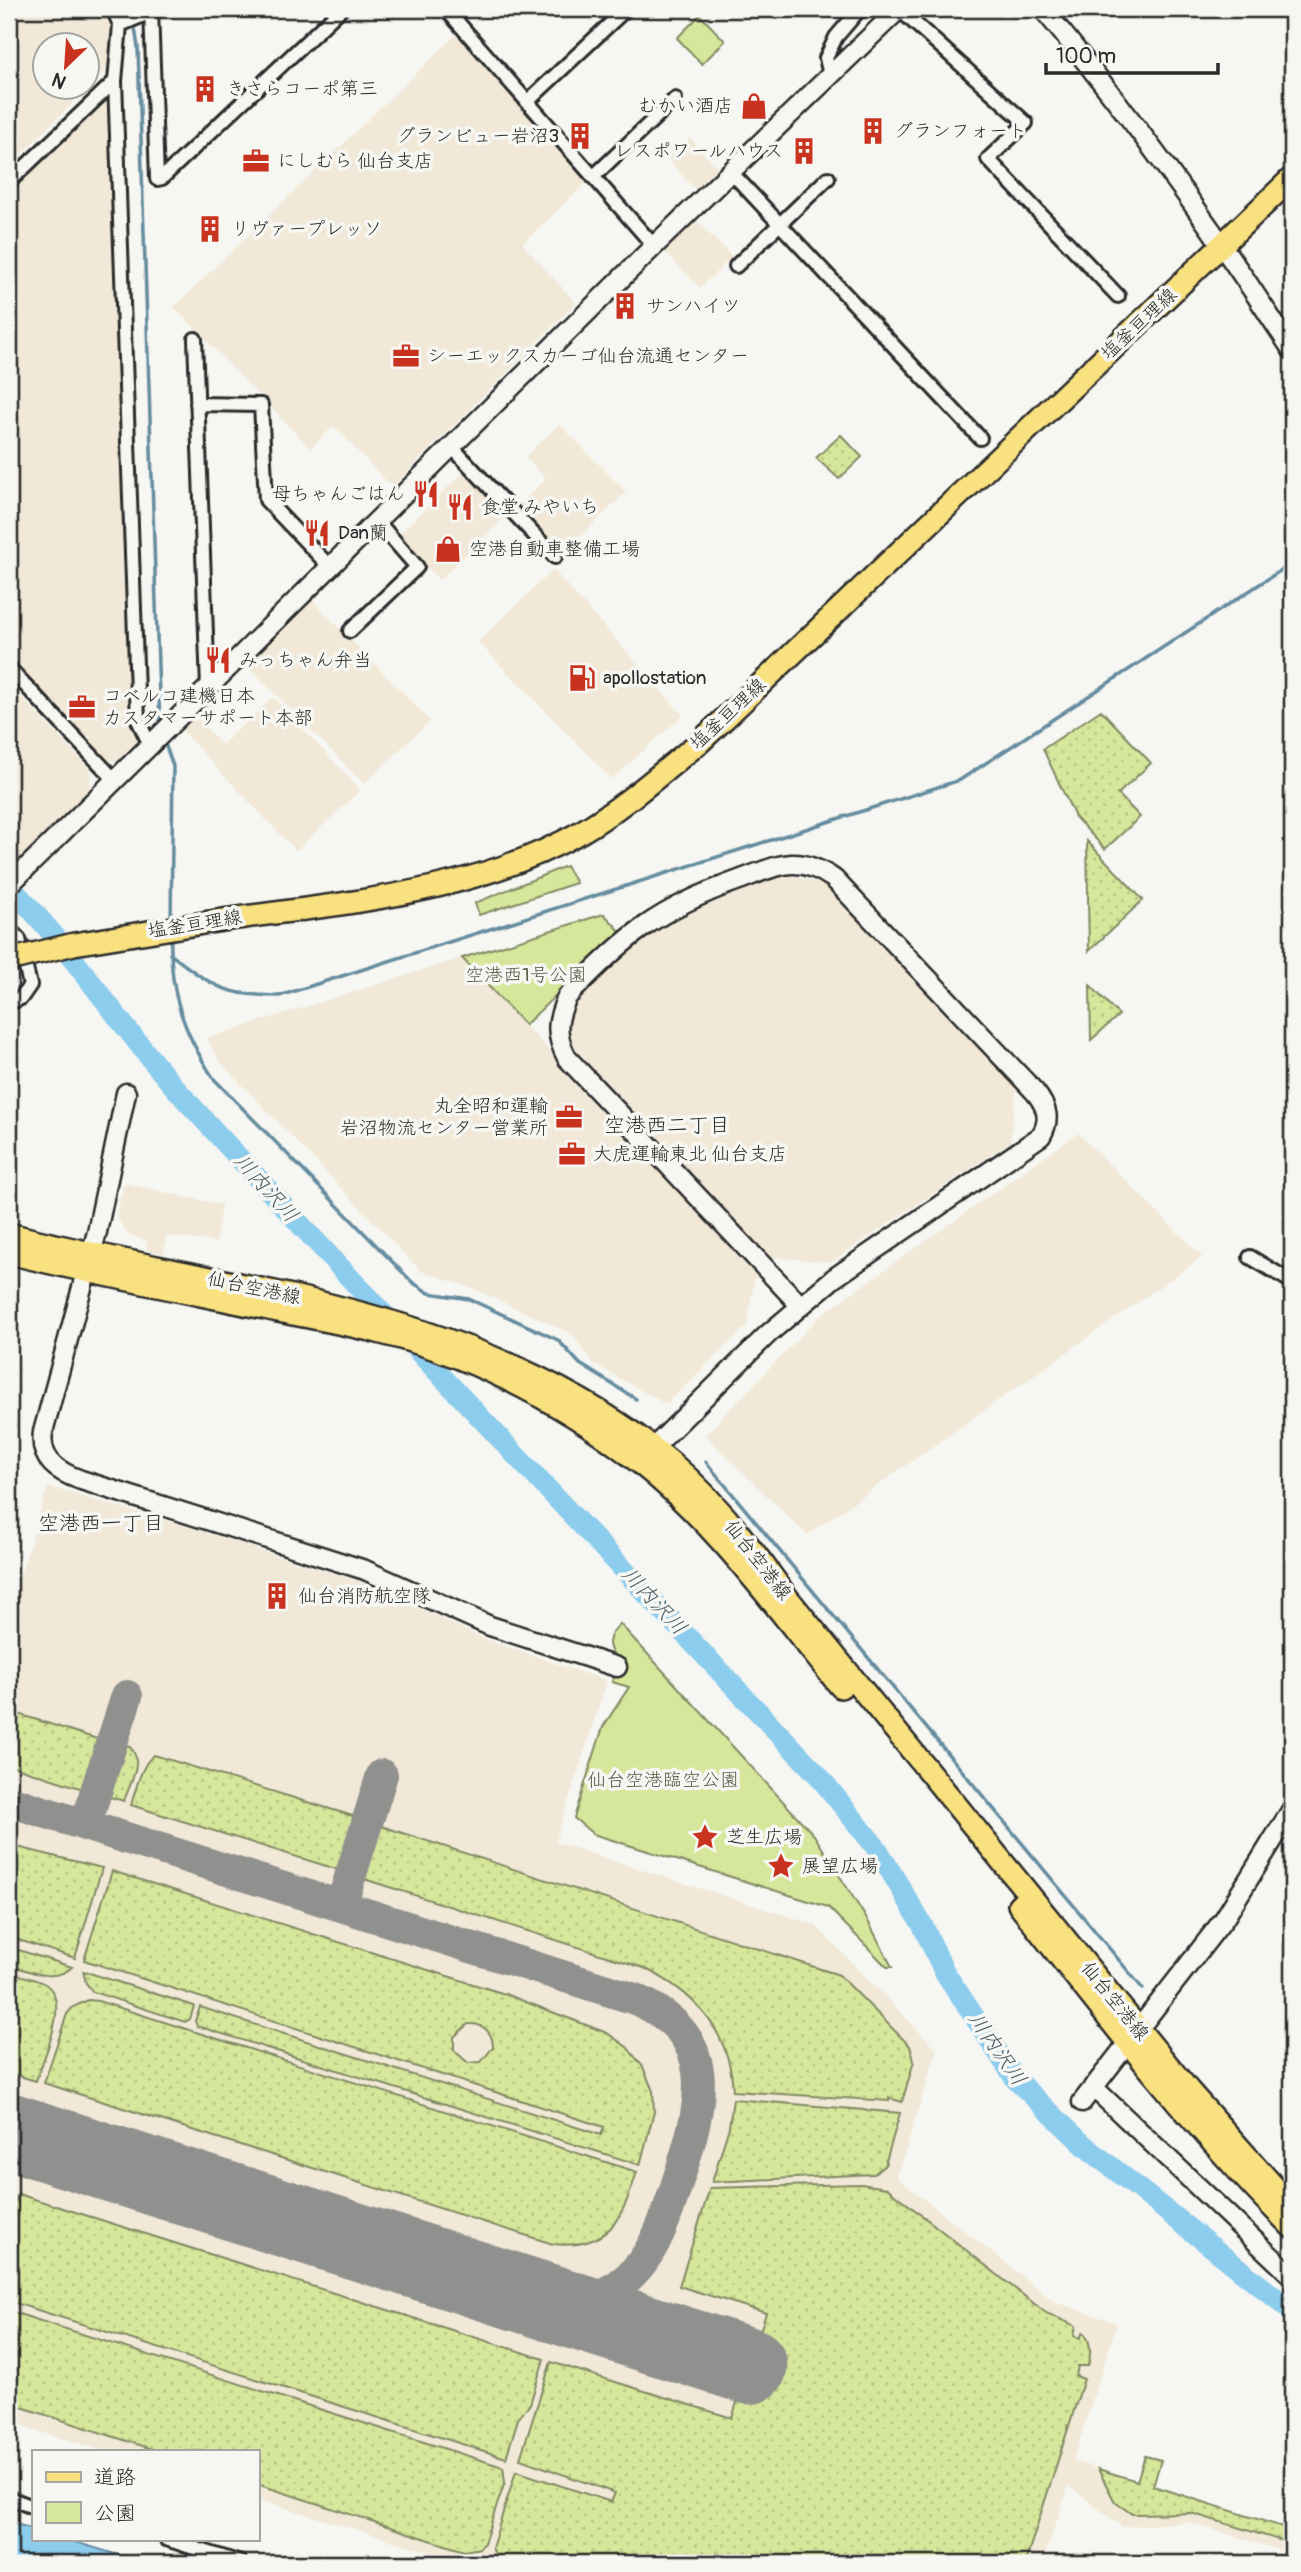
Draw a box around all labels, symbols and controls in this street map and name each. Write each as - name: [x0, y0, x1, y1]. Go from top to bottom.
- north arrow: [32, 32, 102, 102]
- scale bar: [1046, 32, 1217, 76]
- text: 100 m: [1056, 43, 1116, 70]
- text: N: [48, 67, 70, 94]
- building icon: きさらコーポ第三: [190, 74, 220, 104]
- place label: きさらコーポ第三: [226, 77, 378, 101]
- shop icon: むかい酒店: [739, 91, 769, 121]
- place label: むかい酒店: [638, 94, 733, 118]
- building icon: グランフォート: [858, 116, 888, 146]
- place label: グランフォート: [894, 119, 1027, 143]
- building icon: グランビュー岩沼3: [565, 121, 595, 151]
- place label: グランビュー岩沼3: [396, 124, 559, 148]
- building icon: レスポワールハウス: [789, 136, 819, 166]
- place label: レスポワールハウス: [614, 139, 783, 163]
- office icon: にしむら 仙台支店: [241, 146, 271, 176]
- place label: にしむら 仙台支店: [277, 149, 433, 173]
- building icon: リヴァープレッソ: [195, 214, 225, 244]
- place label: リヴァープレッソ: [231, 217, 382, 241]
- street label: 塩釜亘理線: [1096, 283, 1182, 365]
- building icon: サンハイツ: [610, 291, 640, 321]
- place label: サンハイツ: [646, 294, 740, 318]
- office icon: シーエックスカーゴ仙台流通センター: [391, 341, 421, 371]
- place label: シーエックスカーゴ仙台流通センター: [427, 344, 749, 368]
- restaurant icon: 母ちゃんごはん: [411, 479, 441, 509]
- place label: 母ちゃんごはん: [272, 482, 405, 506]
- restaurant icon: 食堂 みやいち: [445, 492, 475, 522]
- place label: 食堂 みやいち: [481, 495, 599, 519]
- restaurant icon: Dan蘭: [302, 518, 332, 548]
- place label: Dan蘭: [338, 521, 388, 545]
- shop icon: 空港自動車整備工場: [433, 534, 463, 564]
- place label: 空港自動車整備工場: [469, 537, 640, 561]
- restaurant icon: みっちゃん弁当: [203, 645, 233, 675]
- place label: みっちゃん弁当: [239, 648, 372, 672]
- fuel station icon: apollostation: [567, 663, 597, 693]
- place label: apollostation: [603, 666, 706, 690]
- street label: 塩釜亘理線: [685, 673, 771, 755]
- place label: コベルコ建機日本 カスタマーサポート本部: [103, 684, 313, 730]
- office icon: コベルコ建機日本 カスタマーサポート本部: [67, 692, 97, 722]
- street label: 塩釜亘理線: [146, 905, 244, 943]
- park label: 空港西1号公園: [465, 963, 587, 987]
- place label: 丸全昭和運輸 岩沼物流センター営業所: [340, 1094, 548, 1140]
- office icon: 丸全昭和運輸 岩沼物流センター営業所: [554, 1102, 584, 1132]
- district label: 空港西二丁目: [604, 1112, 730, 1139]
- office icon: 大虎運輸東北 仙台支店: [557, 1139, 587, 1169]
- place label: 大虎運輸東北 仙台支店: [593, 1142, 787, 1166]
- water label: 川内沢川: [228, 1148, 304, 1228]
- street label: 仙台空港線: [205, 1266, 303, 1310]
- district label: 空港西一丁目: [38, 1510, 164, 1537]
- street label: 仙台空港線: [719, 1515, 797, 1605]
- water label: 川内沢川: [615, 1561, 693, 1641]
- building icon: 仙台消防航空隊: [262, 1581, 292, 1611]
- place label: 仙台消防航空隊: [298, 1584, 431, 1608]
- park label: 仙台空港臨空公園: [587, 1768, 739, 1792]
- place icon: 芝生広場: [690, 1822, 720, 1852]
- place label: 芝生広場: [726, 1825, 802, 1849]
- place icon: 展望広場: [766, 1851, 796, 1881]
- place label: 展望広場: [802, 1854, 878, 1878]
- street label: 仙台空港線: [1076, 1957, 1154, 2045]
- water label: 川内沢川: [962, 2007, 1032, 2091]
- legend: [32, 2450, 259, 2540]
- text: 道路: [94, 2464, 136, 2491]
- text: 公園: [94, 2500, 136, 2527]

